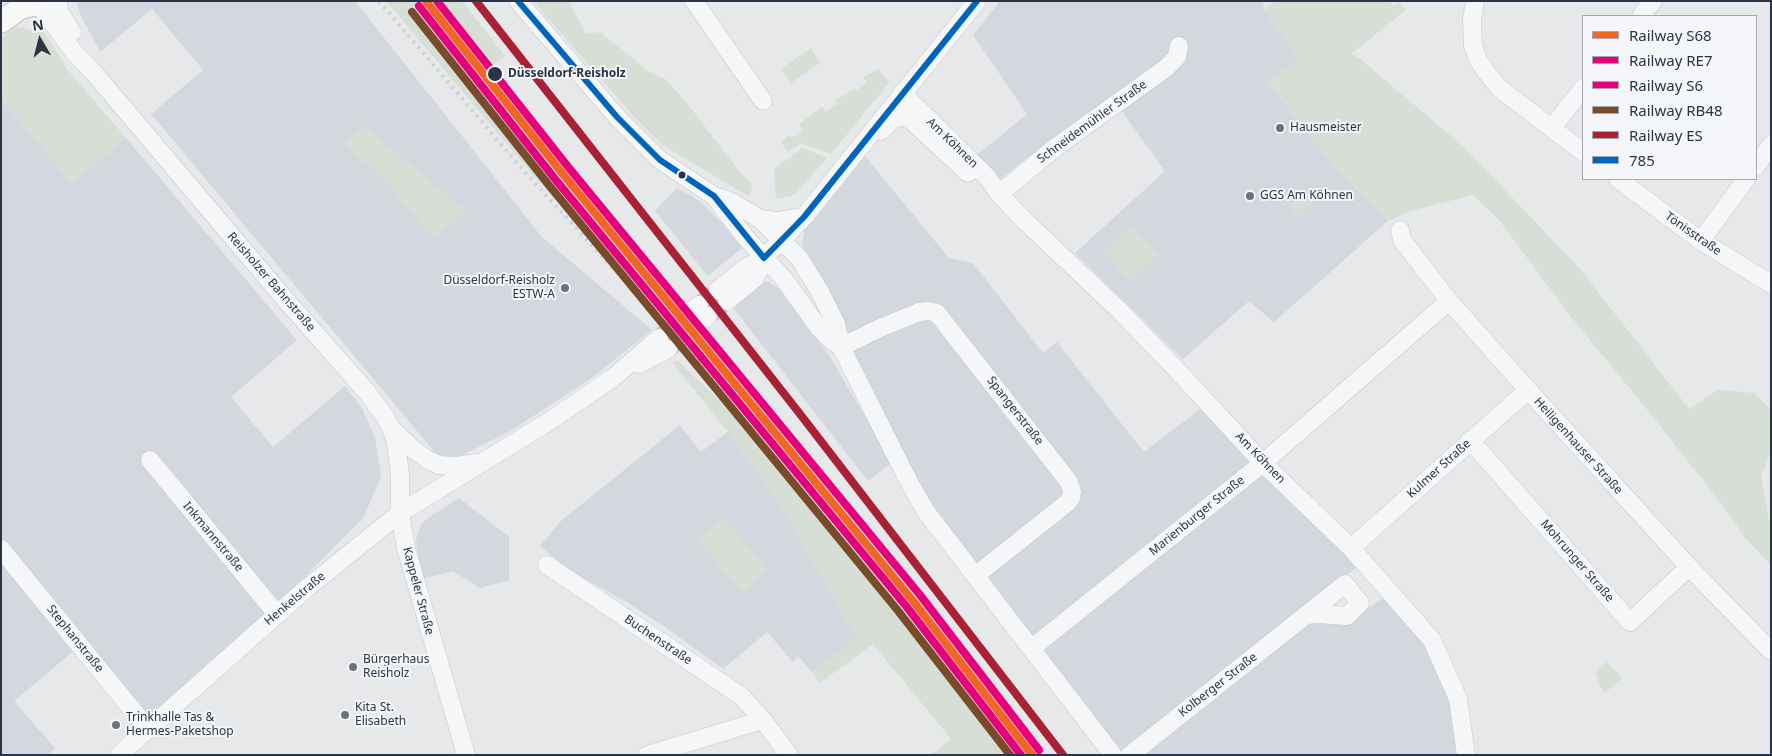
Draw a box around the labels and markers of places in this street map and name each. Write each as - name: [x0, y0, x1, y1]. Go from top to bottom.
- marker: Düsseldorf-Reisholz: [486, 65, 504, 83]
- place label: Düsseldorf-Reisholz: [508, 67, 626, 81]
- place label: Hausmeister: [1290, 121, 1362, 135]
- marker: Hausmeister: [1274, 122, 1286, 134]
- unlabelled marker: [677, 170, 687, 180]
- place label: GGS Am Köhnen: [1260, 189, 1353, 203]
- marker: GGS Am Köhnen: [1244, 190, 1256, 202]
- place label: Düsseldorf-Reisholz ESTW-A: [443, 274, 555, 302]
- marker: Düsseldorf-Reisholz ESTW-A: [559, 282, 571, 294]
- place label: Bürgerhaus Reisholz: [363, 653, 429, 681]
- marker: Bürgerhaus Reisholz: [347, 661, 359, 673]
- place label: Kita St. Elisabeth: [355, 701, 406, 729]
- marker: Kita St. Elisabeth: [339, 709, 351, 721]
- place label: Trinkhalle Tas & Hermes-Paketshop: [126, 711, 234, 739]
- marker: Trinkhalle Tas & Hermes-Paketshop: [110, 719, 122, 731]

